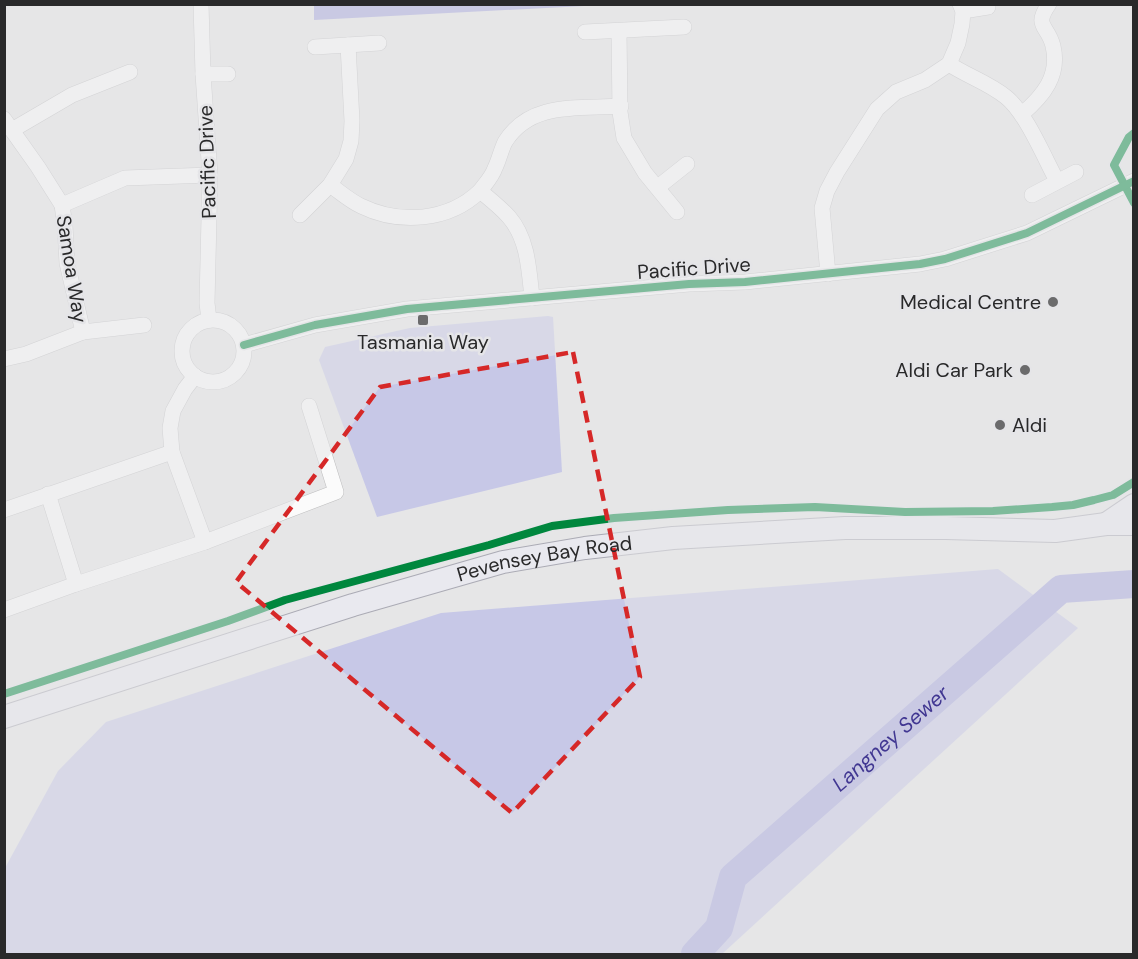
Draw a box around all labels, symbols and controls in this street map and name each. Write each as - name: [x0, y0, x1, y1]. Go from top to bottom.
- street label: Pacific Drive: [192, 105, 222, 219]
- street label: Samoa Way: [51, 213, 93, 325]
- street label: Pacific Drive: [636, 251, 752, 285]
- place label: Medical Centre: [900, 289, 1041, 315]
- marker: Medical Centre: [1046, 295, 1060, 309]
- marker: Tasmania Way: [416, 313, 430, 327]
- place label: Tasmania Way: [357, 329, 489, 355]
- place label: Aldi Car Park: [895, 357, 1013, 383]
- marker: Aldi Car Park: [1018, 363, 1032, 377]
- place label: Aldi: [1012, 412, 1047, 438]
- marker: Aldi: [993, 418, 1007, 432]
- street label: Pevensey Bay Road: [454, 530, 633, 588]
- water label: Langney Sewer: [826, 679, 956, 798]

